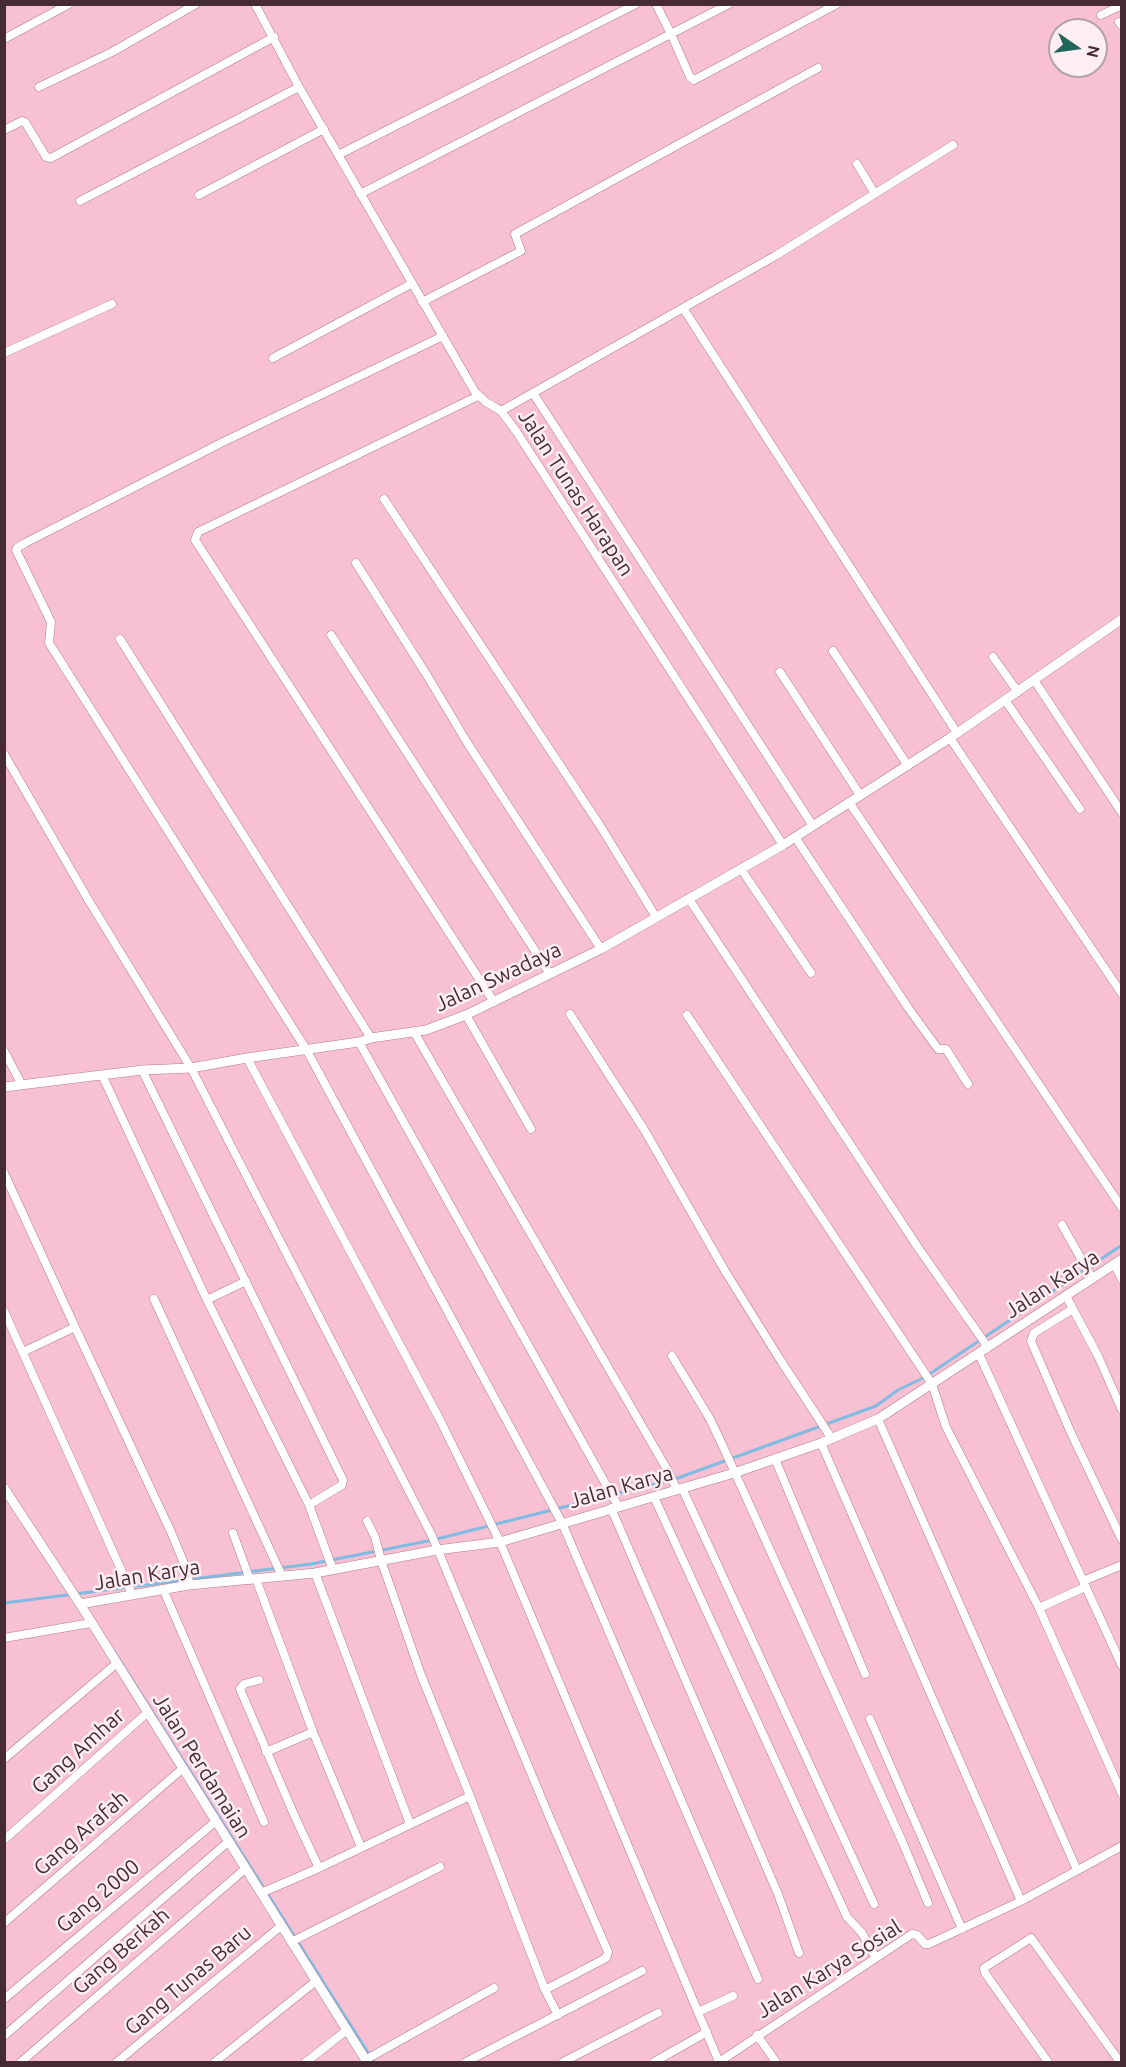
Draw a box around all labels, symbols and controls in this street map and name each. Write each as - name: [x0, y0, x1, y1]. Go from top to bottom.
- north arrow: [1048, 18, 1108, 78]
- text: N: [1083, 44, 1104, 59]
- street label: Jalan Tunas Harapan: [513, 405, 639, 581]
- street label: Jalan Swadaya: [431, 937, 565, 1017]
- street label: Jalan Karya: [1000, 1244, 1104, 1324]
- street label: Jalan Karya: [566, 1460, 676, 1514]
- street label: Jalan Karya: [92, 1554, 202, 1596]
- street label: Jalan Perdamaian: [147, 1689, 257, 1843]
- street label: Gang Amhar: [26, 1703, 130, 1799]
- street label: Gang Arafah: [29, 1785, 133, 1881]
- street label: Gang 2000: [51, 1854, 145, 1938]
- street label: Gang Berkah: [68, 1902, 174, 2000]
- street label: Jalan Karya Sosial: [752, 1914, 906, 2024]
- street label: Gang Tunas Baru: [120, 1920, 256, 2040]

